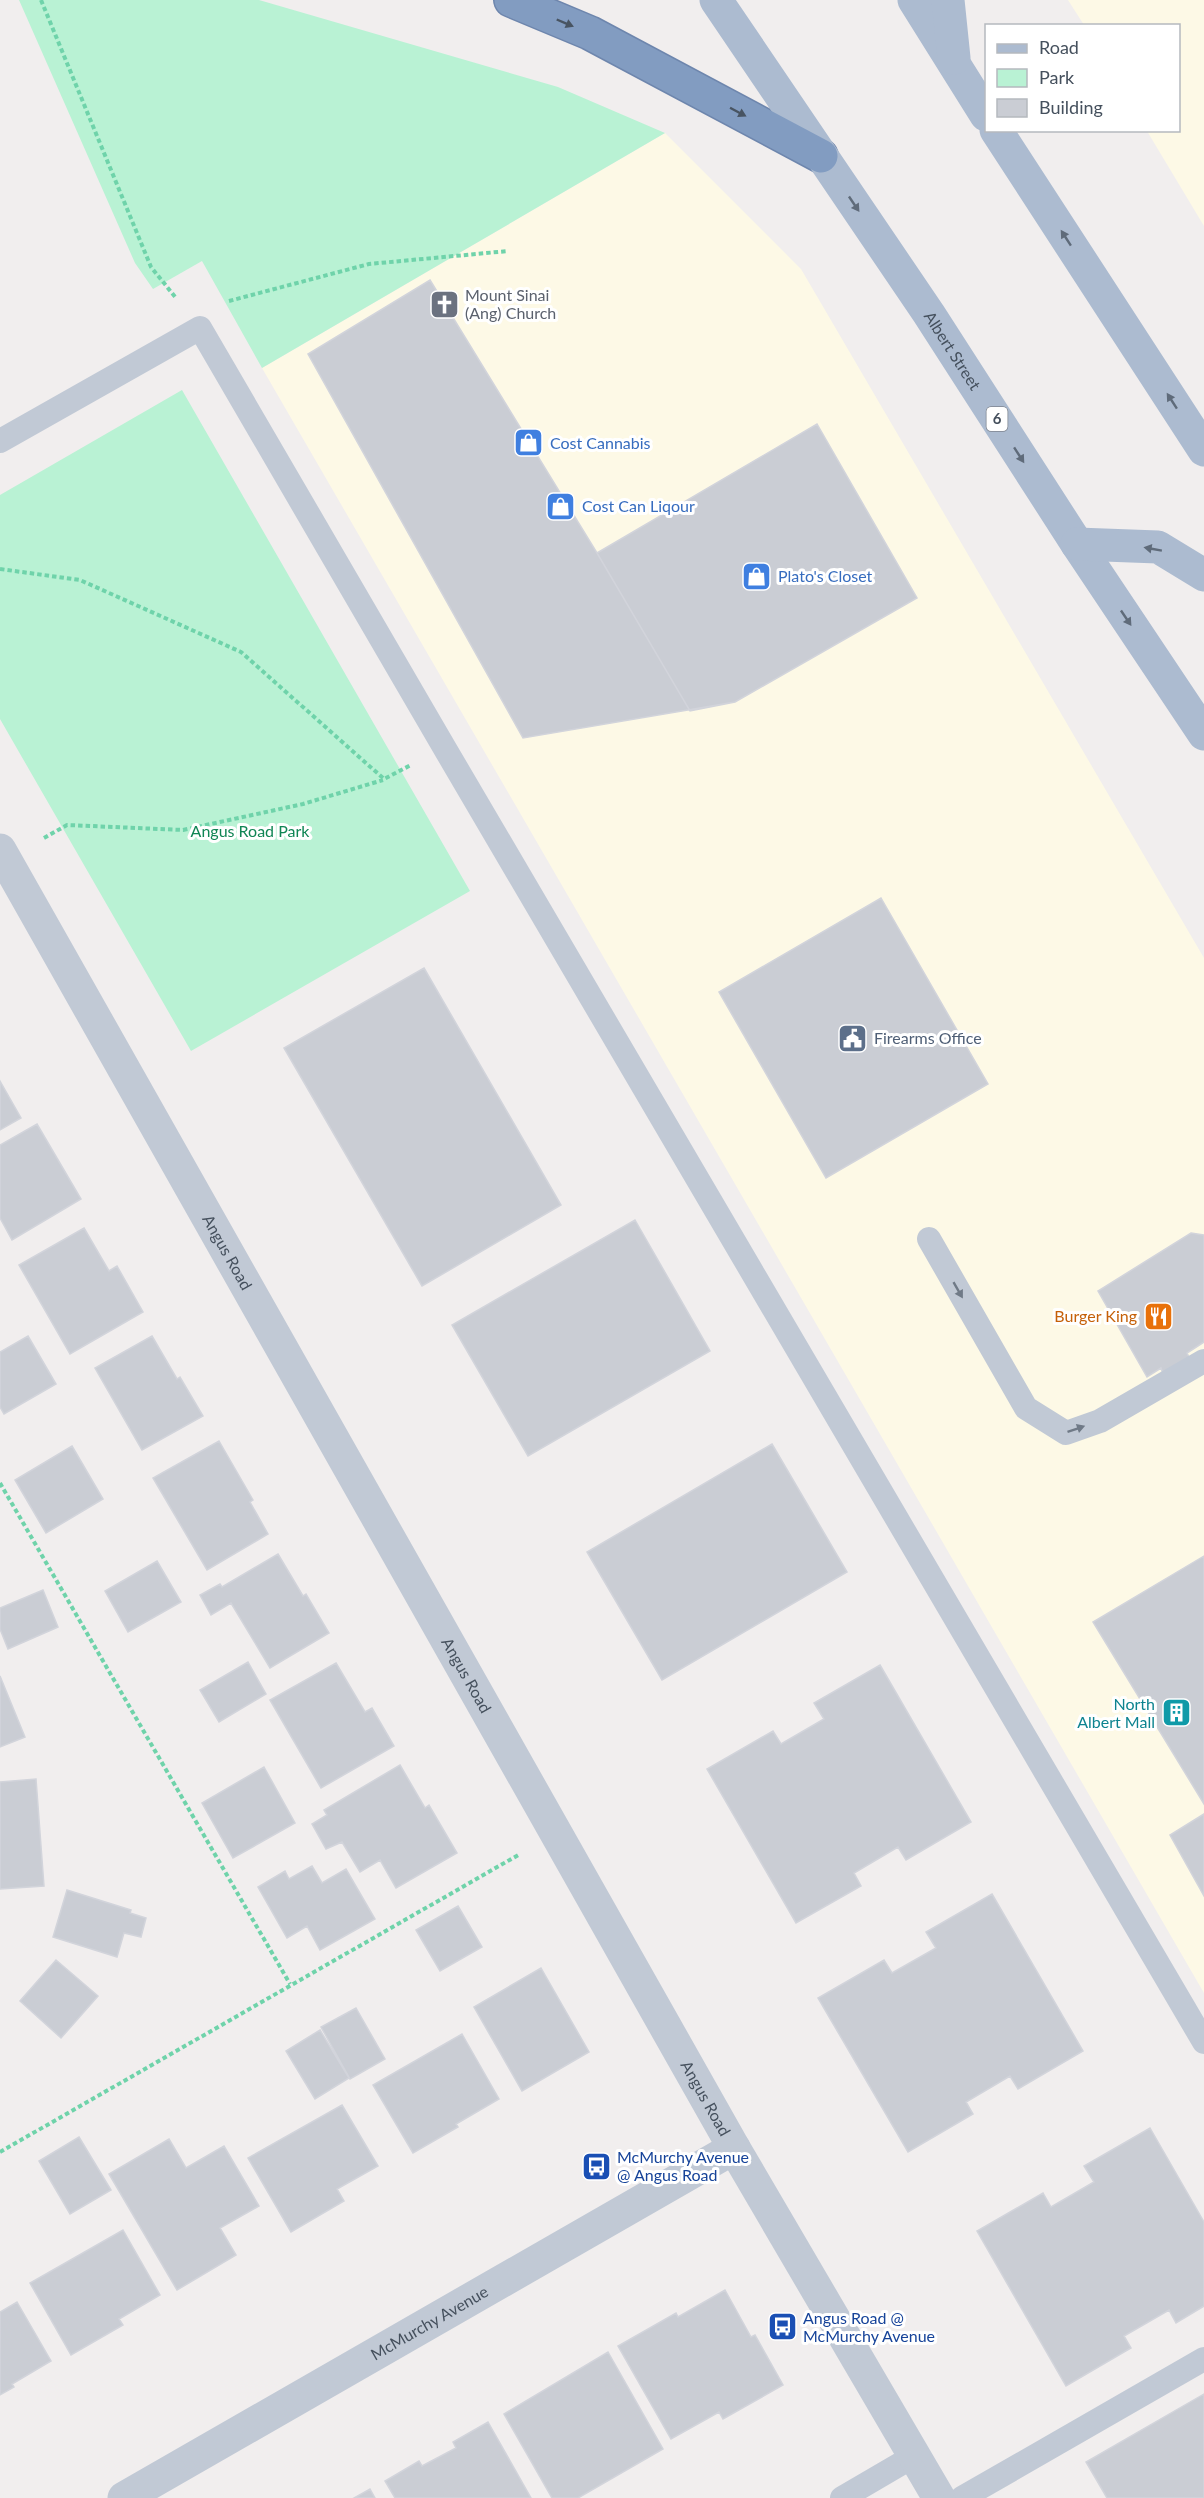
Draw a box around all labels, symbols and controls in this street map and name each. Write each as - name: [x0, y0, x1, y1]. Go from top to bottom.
- one-way arrow: [556, 19, 574, 28]
- legend: [985, 24, 1180, 132]
- text: Road: [1039, 36, 1079, 58]
- text: Park: [1039, 66, 1075, 88]
- text: Building: [1039, 96, 1103, 118]
- one-way arrow: [729, 107, 747, 117]
- one-way arrow: [848, 196, 860, 212]
- one-way arrow: [1060, 230, 1071, 246]
- place label: Mount Sinai (Ang) Church: [465, 285, 556, 322]
- church icon: Mount Sinai (Ang) Church: [428, 288, 460, 320]
- street label: Albert Street: [921, 307, 985, 394]
- one-way arrow: [1167, 393, 1178, 409]
- road number: 6: [986, 407, 1008, 431]
- shop icon: Cost Cannabis: [513, 427, 545, 459]
- place label: Cost Cannabis: [550, 433, 651, 452]
- one-way arrow: [1014, 447, 1025, 463]
- shop icon: Cost Can Liqour: [545, 490, 577, 522]
- place label: Cost Can Liqour: [582, 496, 695, 515]
- one-way arrow: [1143, 544, 1162, 553]
- shop icon: Plato's Closet: [741, 560, 773, 592]
- place label: Plato's Closet: [778, 566, 873, 585]
- one-way arrow: [1120, 610, 1131, 626]
- park label: Angus Road Park: [191, 821, 310, 840]
- public building icon: Firearms Office: [837, 1022, 869, 1054]
- place label: Firearms Office: [874, 1028, 982, 1047]
- street label: Angus Road: [199, 1211, 257, 1293]
- one-way arrow: [952, 1282, 963, 1298]
- restaurant icon: Burger King: [1142, 1300, 1174, 1332]
- place label: Burger King: [1054, 1306, 1137, 1325]
- one-way arrow: [1068, 1424, 1086, 1434]
- street label: Angus Road: [438, 1634, 496, 1716]
- place label: North Albert Mall: [1077, 1694, 1155, 1731]
- building icon: North Albert Mall: [1160, 1697, 1192, 1729]
- street label: Angus Road: [677, 2057, 735, 2139]
- place label: McMurchy Avenue @ Angus Road: [617, 2147, 749, 2184]
- bus stop icon: McMurchy Avenue @ Angus Road: [580, 2150, 612, 2182]
- street label: McMurchy Avenue: [367, 2281, 491, 2364]
- place label: Angus Road @ McMurchy Avenue: [803, 2308, 935, 2345]
- bus stop icon: Angus Road @ McMurchy Avenue: [766, 2311, 798, 2343]

